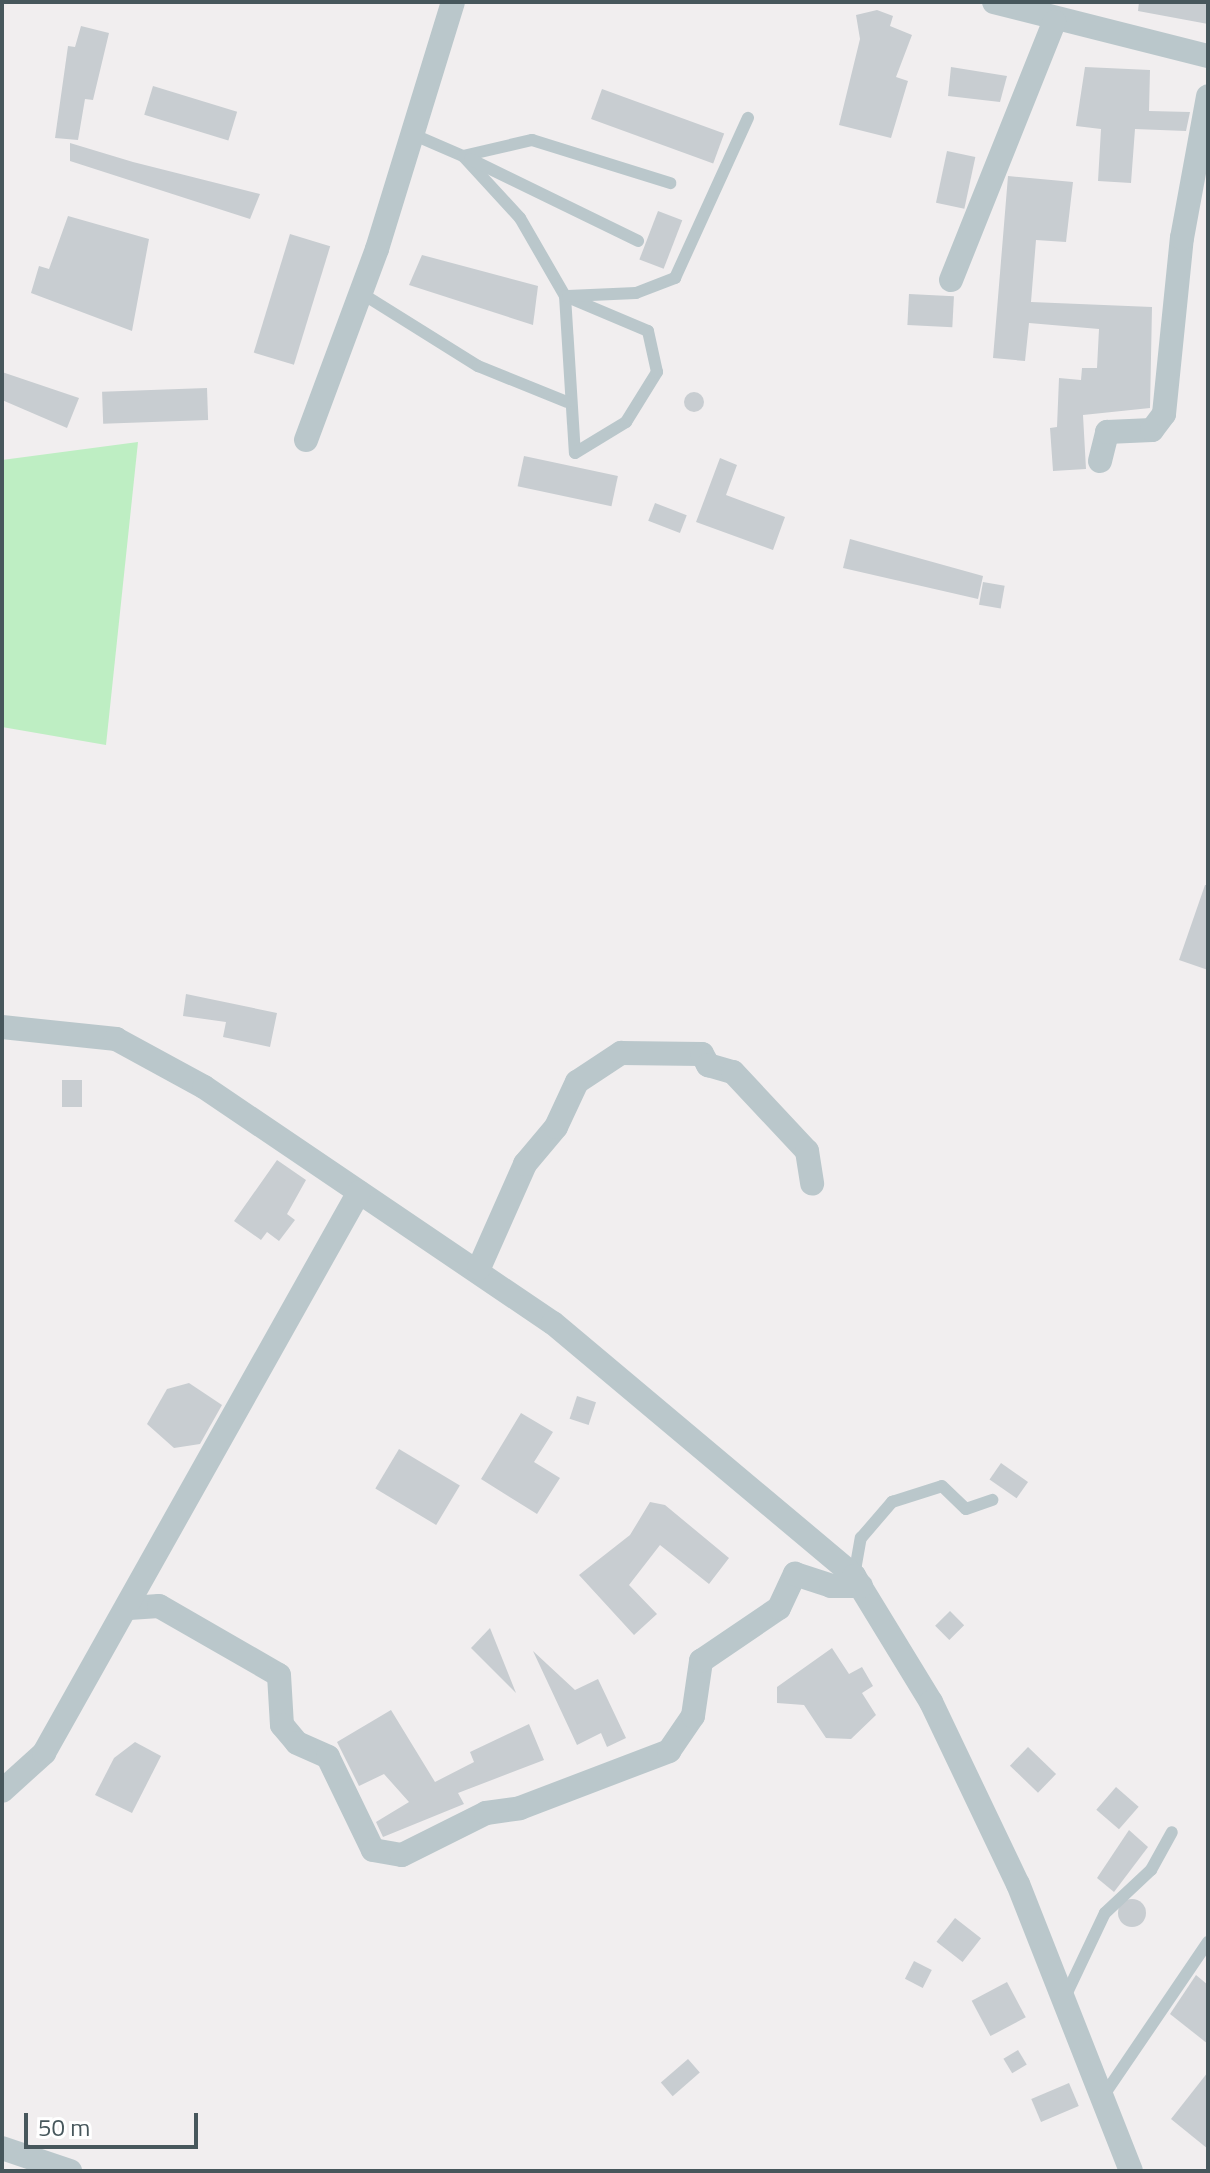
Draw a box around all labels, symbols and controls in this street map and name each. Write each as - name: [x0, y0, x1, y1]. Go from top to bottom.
- scale bar: [28, 2097, 202, 2147]
- text: 50 m: [38, 2109, 90, 2145]

